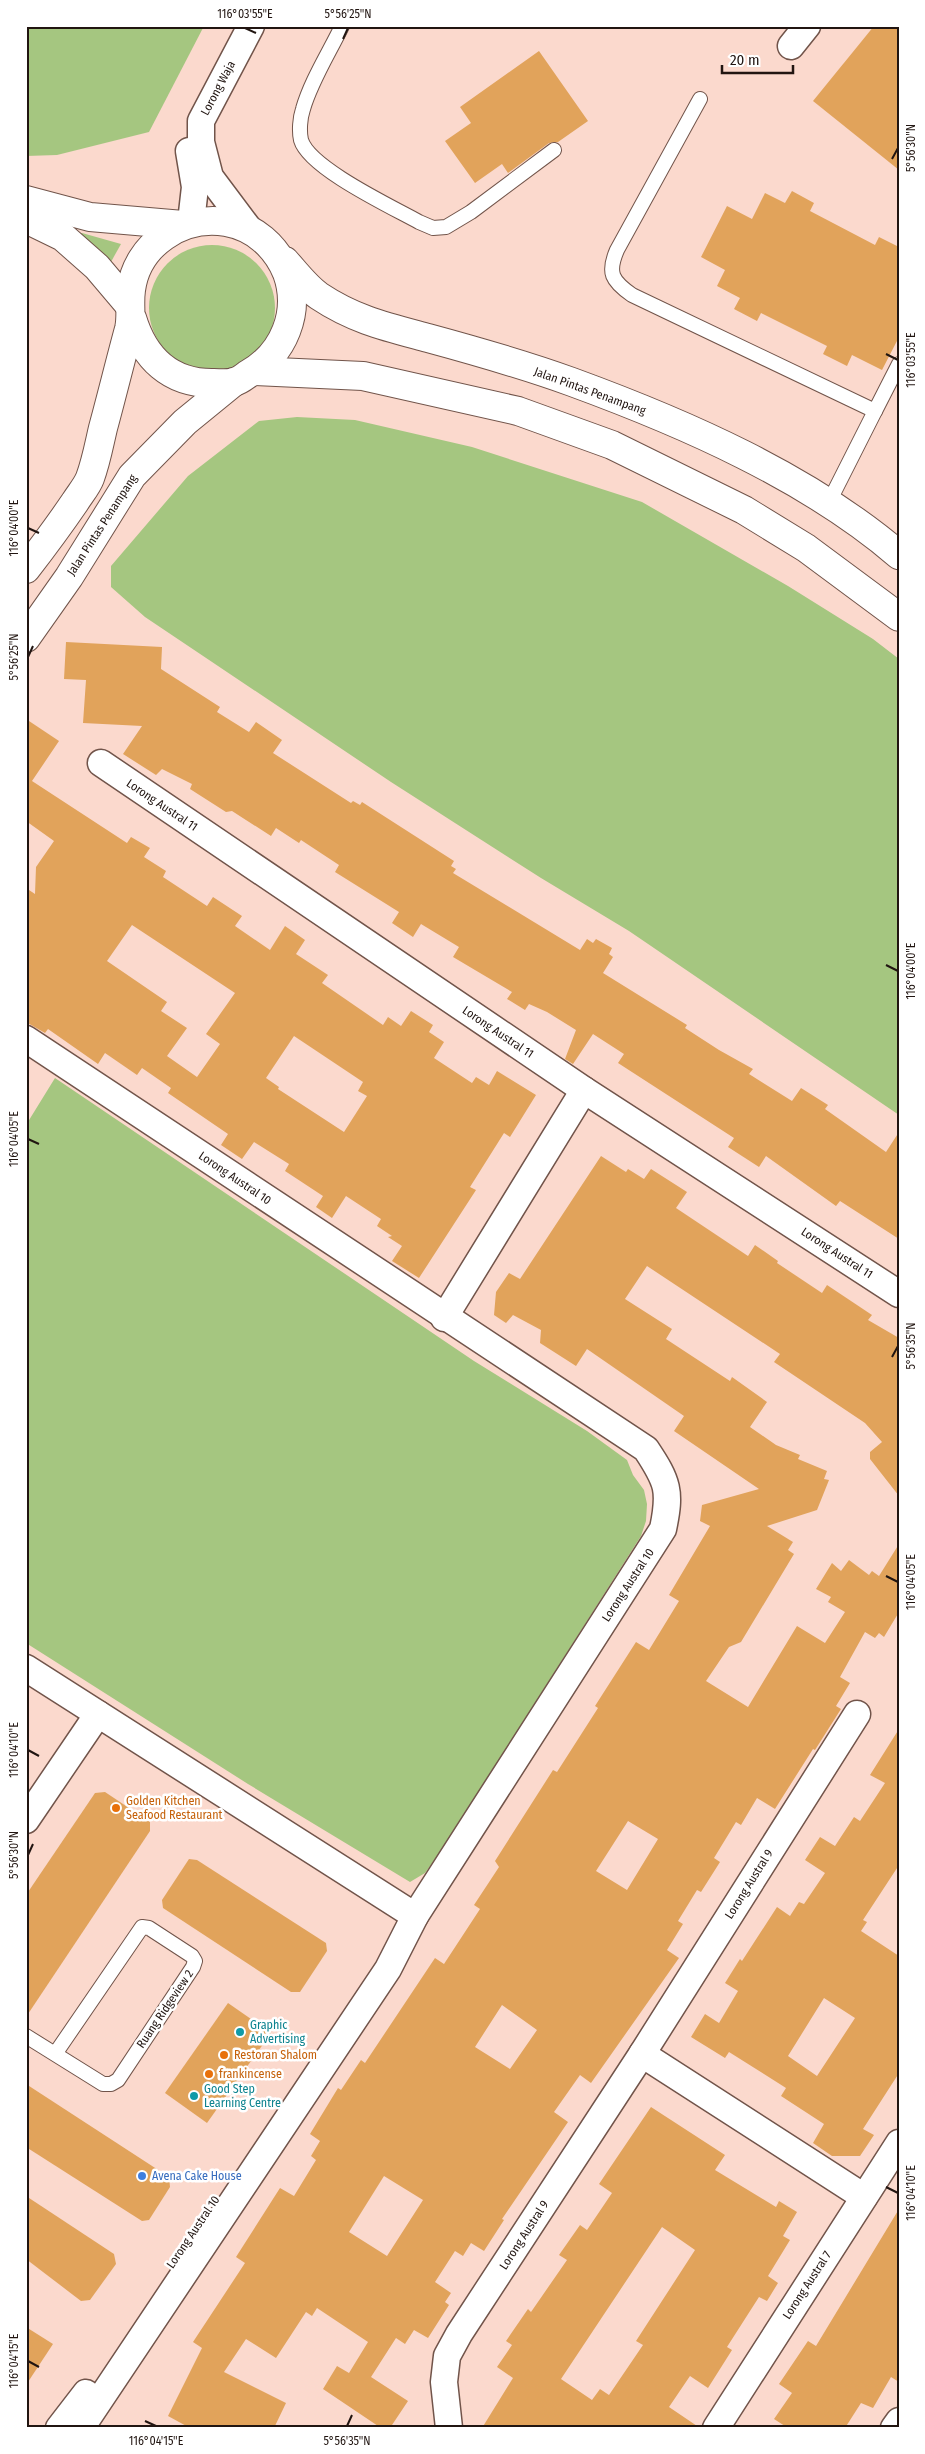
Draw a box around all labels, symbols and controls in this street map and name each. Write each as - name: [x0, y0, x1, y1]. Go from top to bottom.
- text: 116°03'55"E: [217, 7, 273, 21]
- text: 5°56'25"N: [325, 7, 371, 21]
- scale bar: [722, 42, 794, 74]
- text: 20 m: [730, 51, 760, 69]
- street label: Lorong Waja: [198, 58, 238, 118]
- text: 5°56'30"N: [904, 124, 918, 172]
- text: 116°03'55"E: [904, 332, 918, 388]
- street label: Jalan Pintas Penampang: [532, 364, 648, 418]
- street label: Jalan Pintas Penampang: [64, 472, 140, 578]
- text: 116°04'00"E: [7, 499, 21, 556]
- text: 5°56'25"N: [7, 634, 21, 680]
- street label: Lorong Austral 11: [124, 776, 200, 834]
- text: 116°04'00"E: [904, 942, 918, 999]
- street label: Lorong Austral 11: [460, 1003, 536, 1061]
- text: 116°04'05"E: [7, 1111, 21, 1167]
- street label: Lorong Austral 10: [196, 1149, 274, 1207]
- street label: Lorong Austral 11: [799, 1225, 875, 1281]
- text: 5°56'35"N: [904, 1322, 918, 1370]
- street label: Lorong Austral 10: [599, 1546, 657, 1624]
- text: 116°04'05"E: [904, 1554, 918, 1610]
- text: 116°04'10"E: [7, 1722, 21, 1778]
- place label: Golden Kitchen Seafood Restaurant: [126, 1794, 223, 1822]
- marker: Golden Kitchen Seafood Restaurant: [110, 1802, 122, 1814]
- text: 5°56'30"N: [7, 1831, 21, 1879]
- street label: Lorong Austral 9: [722, 1847, 776, 1921]
- street label: Ruang Ridgeview 2: [134, 1967, 196, 2051]
- place label: Graphic Advertising: [250, 2018, 306, 2046]
- marker: Graphic Advertising: [234, 2026, 246, 2038]
- place label: Restoran Shalom: [234, 2048, 317, 2062]
- marker: Restoran Shalom: [218, 2049, 230, 2061]
- place label: frankincense: [219, 2067, 282, 2081]
- marker: frankincense: [203, 2068, 215, 2080]
- place label: Good Step Learning Centre: [204, 2082, 281, 2110]
- marker: Good Step Learning Centre: [188, 2090, 200, 2102]
- text: 116°04'10"E: [904, 2165, 918, 2221]
- place label: Avena Cake House: [152, 2169, 242, 2183]
- marker: Avena Cake House: [136, 2170, 148, 2182]
- street label: Lorong Austral 10: [164, 2193, 222, 2271]
- street label: Lorong Austral 9: [497, 2198, 552, 2272]
- street label: Lorong Austral 7: [780, 2248, 834, 2322]
- text: 116°04'15"E: [7, 2333, 21, 2388]
- text: 116°04'15"E: [129, 2434, 184, 2448]
- text: 5°56'35"N: [323, 2434, 371, 2448]

